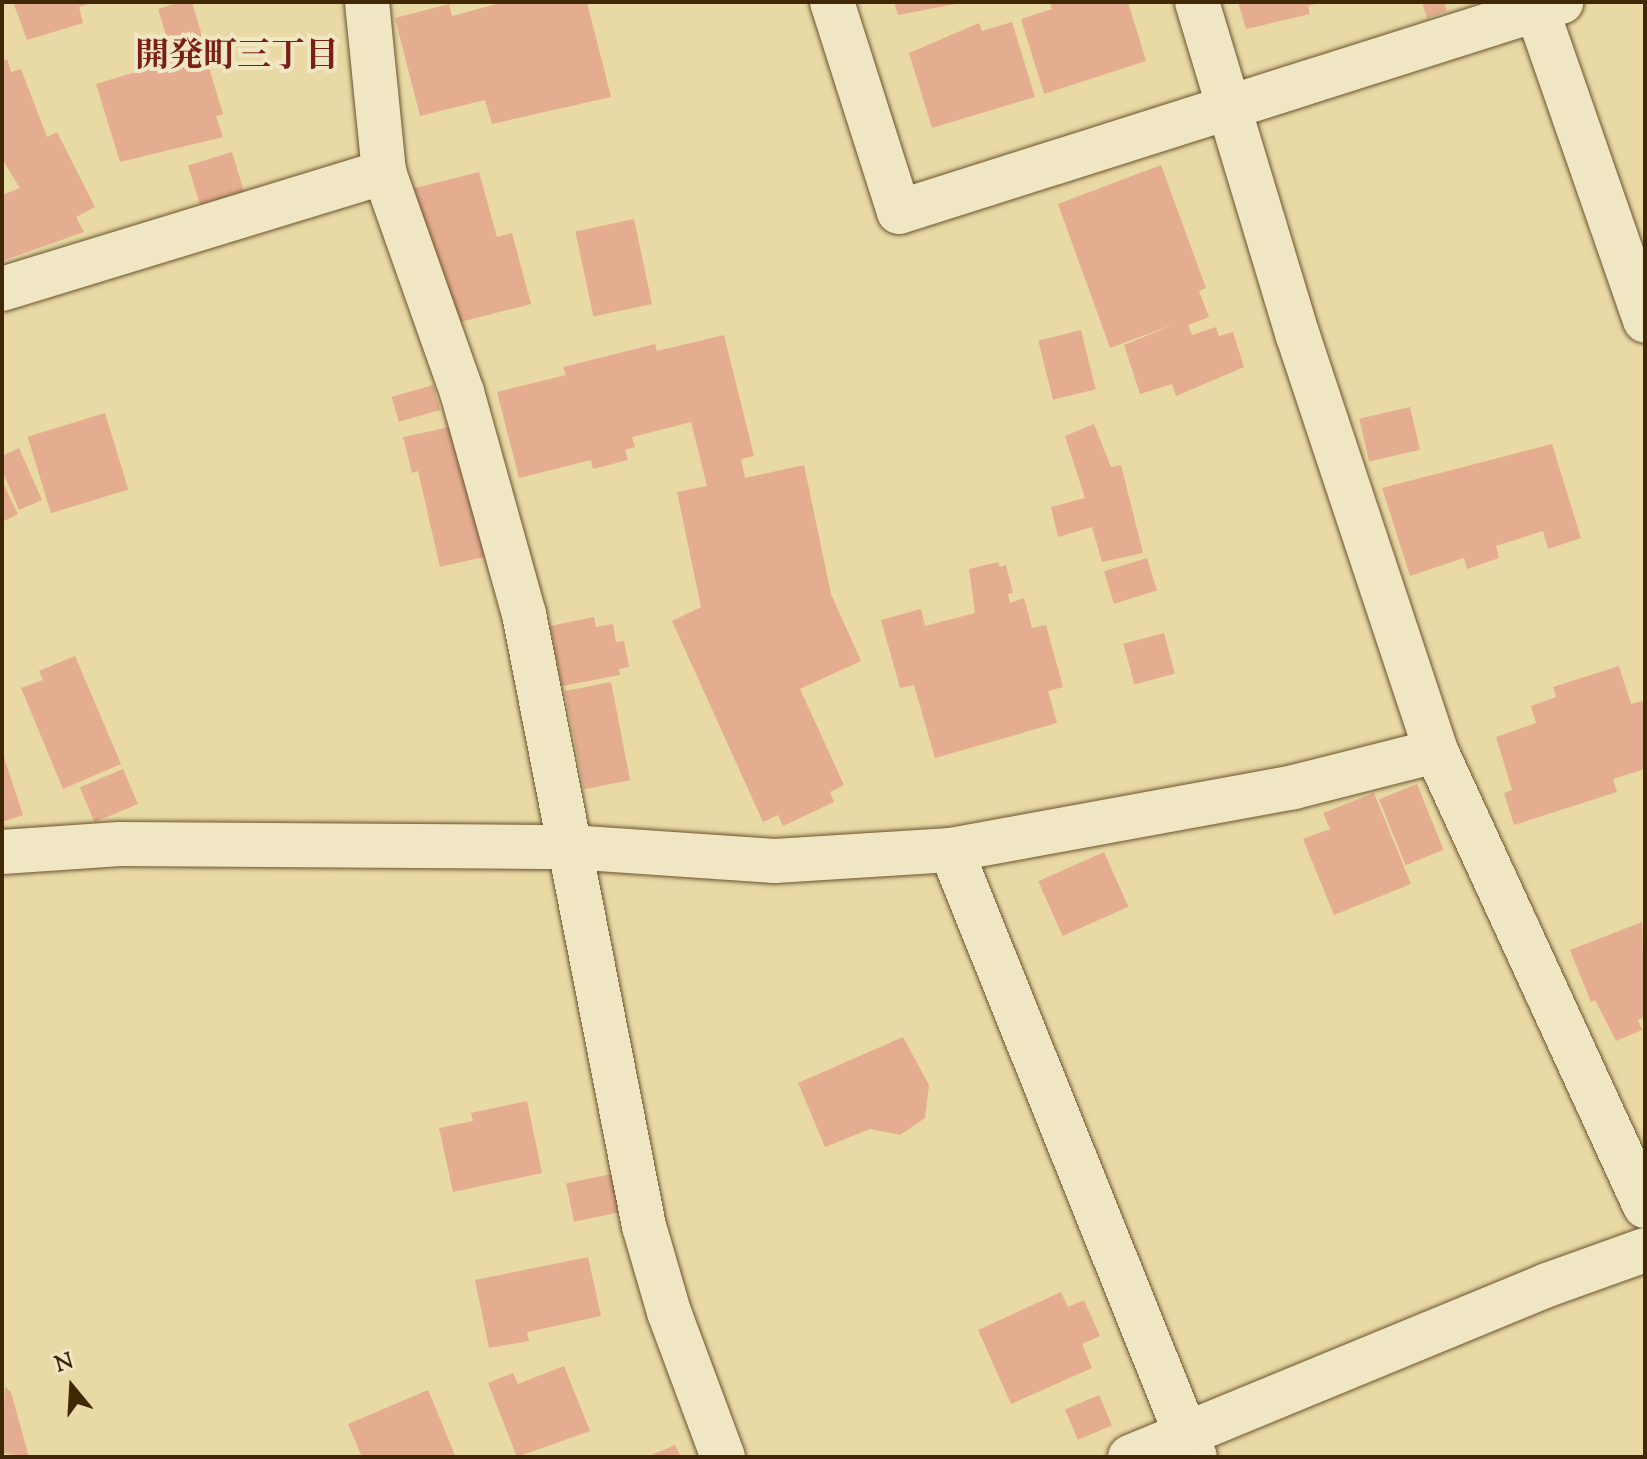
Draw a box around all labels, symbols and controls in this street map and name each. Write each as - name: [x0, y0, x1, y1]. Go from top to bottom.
- district label: 開発町三丁目: [135, 38, 339, 78]
- text: N: [51, 1346, 78, 1382]
- north arrow: [32, 1347, 112, 1427]

